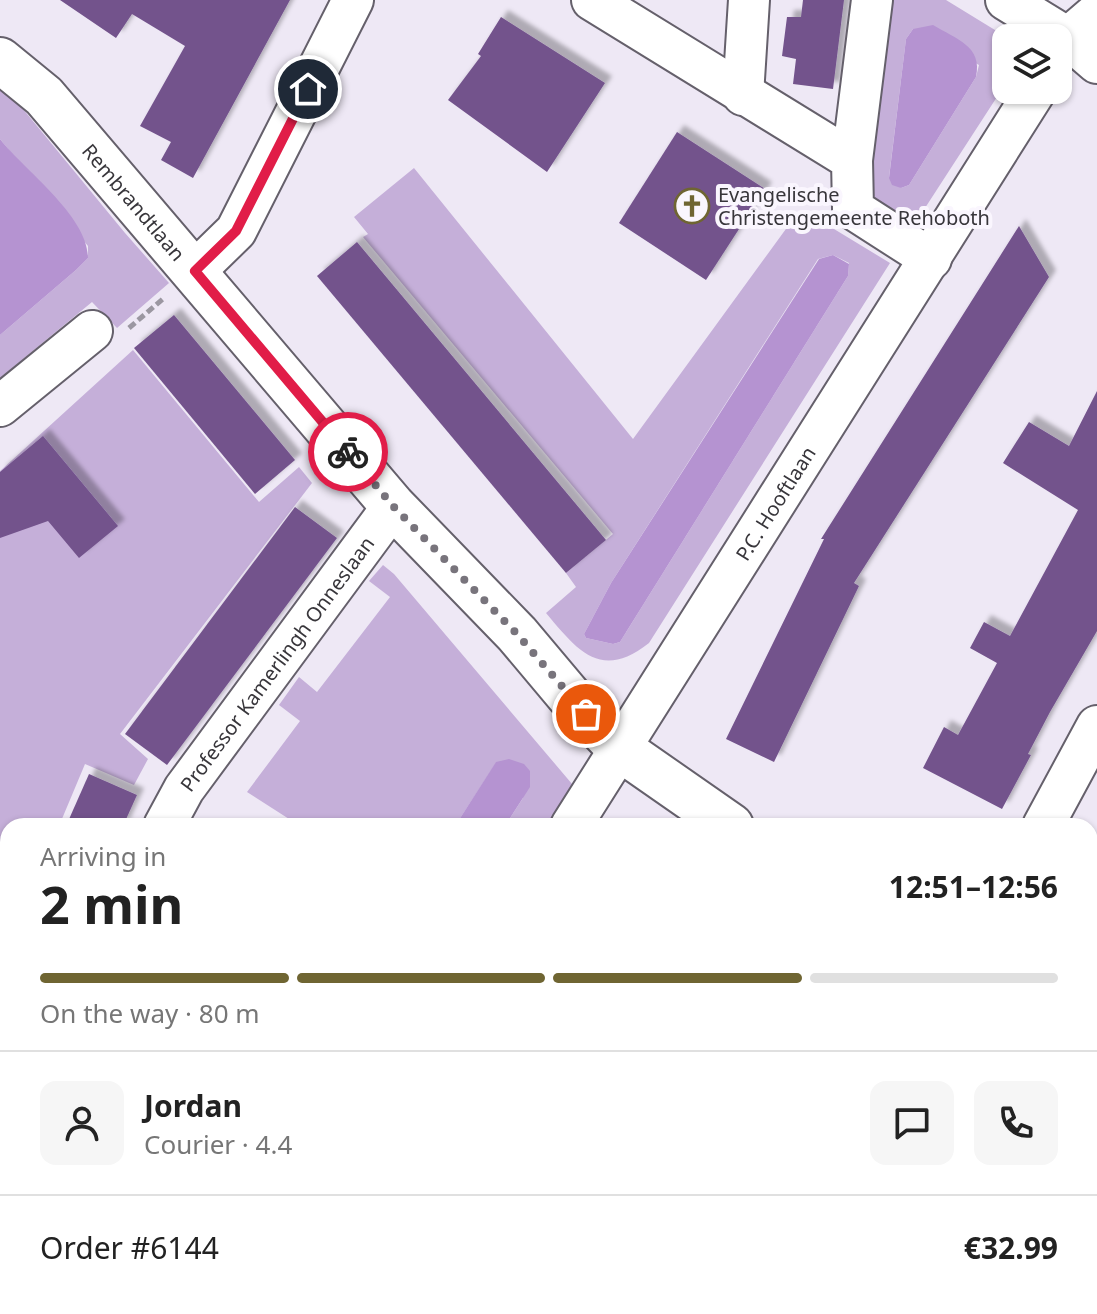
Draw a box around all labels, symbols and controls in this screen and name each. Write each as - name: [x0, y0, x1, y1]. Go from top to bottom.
- map controls: [992, 24, 1072, 104]
- button: layers: [992, 24, 1072, 104]
- pin: [274, 55, 342, 123]
- icon: home: [286, 67, 330, 111]
- street label: Rembrandtlaan: [77, 138, 192, 266]
- place label: Evangelische Christengemeente Rehoboth: [718, 181, 990, 231]
- church icon: Evangelische Christengemeente Rehoboth: [673, 187, 711, 225]
- courier: [308, 412, 388, 492]
- icon: bike: [326, 430, 370, 474]
- street label: P.C. Hooftlaan: [729, 441, 821, 565]
- street label: Professor Kamerlingh Onneslaan: [173, 531, 380, 797]
- pin: [552, 680, 620, 748]
- icon: bag: [564, 692, 608, 736]
- text: Arriving in: [40, 838, 166, 874]
- text: 12:51–12:56: [889, 866, 1058, 907]
- text: 2 min: [40, 868, 183, 939]
- text: On the way · 80 m: [40, 995, 260, 1031]
- button: person: [40, 1081, 124, 1165]
- button: chat: [870, 1081, 954, 1165]
- button: phone: [974, 1081, 1058, 1165]
- text: Jordan: [144, 1085, 242, 1126]
- text: Courier · 4.4: [144, 1126, 292, 1162]
- text: Order #6144: [40, 1227, 219, 1268]
- text: €32.99: [964, 1227, 1058, 1268]

